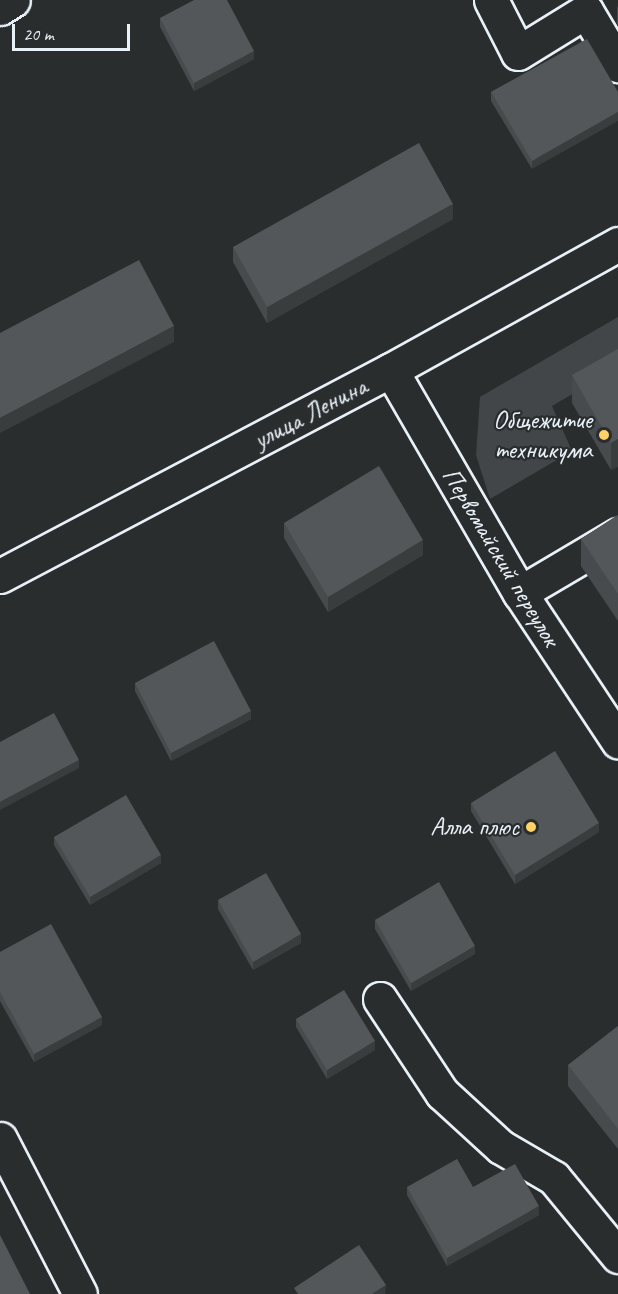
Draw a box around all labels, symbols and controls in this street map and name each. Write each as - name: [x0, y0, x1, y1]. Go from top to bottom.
- scale bar: [15, 12, 134, 50]
- text: 20 m: [23, 23, 54, 45]
- street label: улица Ленина: [248, 370, 372, 456]
- place label: Общежитие техникума: [493, 404, 592, 466]
- marker: Общежитие техникума: [597, 428, 611, 442]
- street label: Первомайский переулок: [435, 462, 567, 652]
- place label: Алла плюс: [430, 811, 519, 843]
- marker: Алла плюс: [524, 820, 538, 834]

